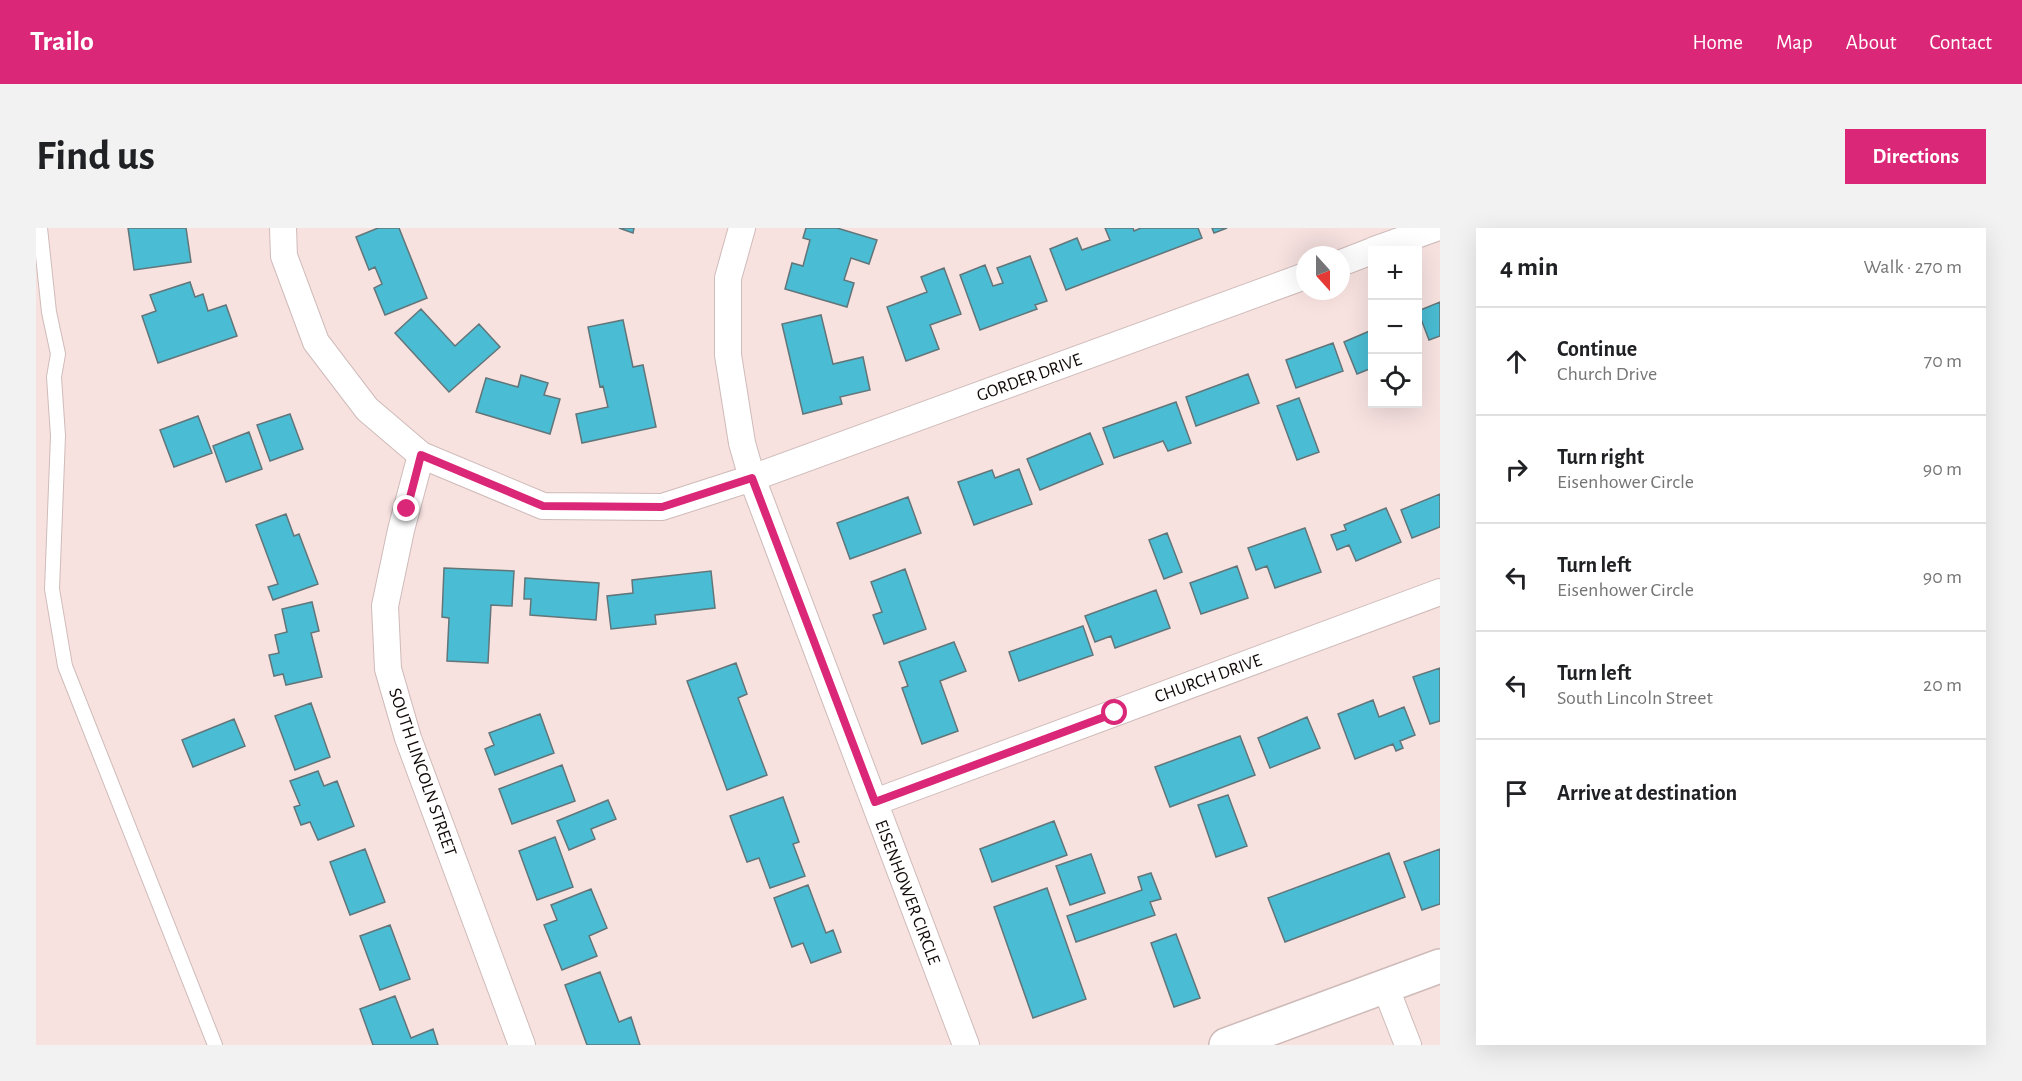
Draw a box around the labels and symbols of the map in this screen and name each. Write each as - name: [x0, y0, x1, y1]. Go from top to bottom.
- north arrow: [1296, 246, 1350, 300]
- street label: GORDER DRIVE: [974, 350, 1085, 405]
- route end: [393, 495, 419, 521]
- street label: CHURCH DRIVE: [1152, 651, 1265, 707]
- street label: SOUTH LINCOLN STREET: [385, 686, 459, 859]
- route start: [1101, 699, 1127, 725]
- street label: EISENHOWER CIRCLE: [871, 818, 943, 967]

